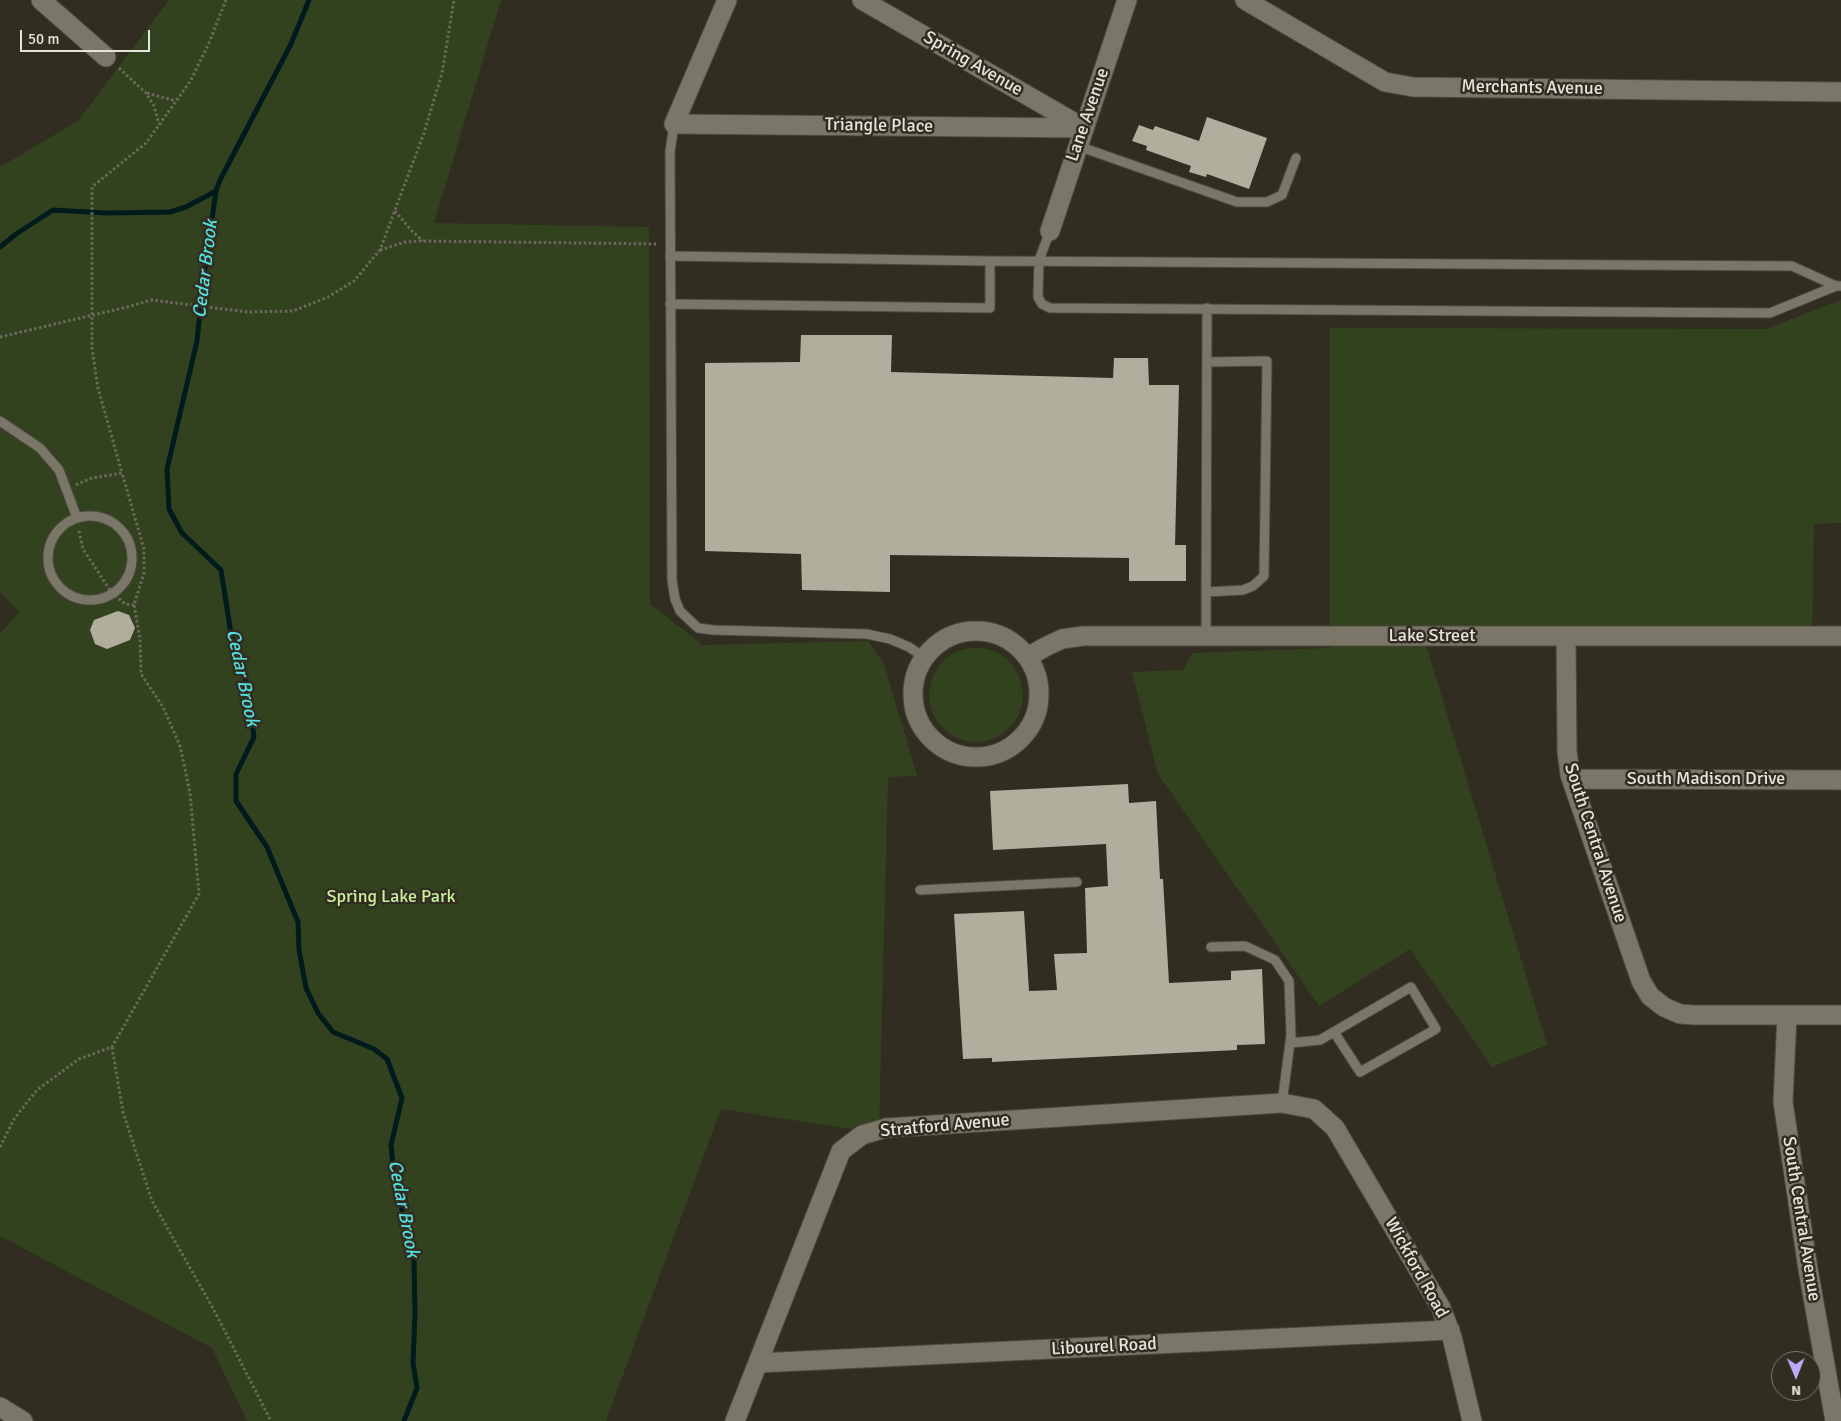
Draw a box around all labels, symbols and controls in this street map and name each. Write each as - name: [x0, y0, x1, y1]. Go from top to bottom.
- scale bar: [22, 20, 152, 52]
- street label: Spring Avenue: [920, 27, 1026, 101]
- text: 50 m: [28, 30, 59, 48]
- street label: Lane Avenue: [1062, 65, 1114, 165]
- street label: Merchants Avenue: [1461, 76, 1603, 100]
- street label: Triangle Place: [825, 114, 933, 138]
- water label: Cedar Brook: [189, 219, 223, 319]
- street label: Lake Street: [1389, 625, 1475, 647]
- water label: Cedar Brook: [221, 627, 263, 729]
- street label: South Central Avenue: [1559, 761, 1631, 925]
- street label: South Madison Drive: [1627, 768, 1785, 790]
- park label: Spring Lake Park: [326, 886, 456, 908]
- street label: Stratford Avenue: [879, 1110, 1011, 1142]
- street label: South Central Avenue: [1777, 1135, 1825, 1303]
- water label: Cedar Brook: [382, 1158, 424, 1260]
- street label: Wickford Road: [1380, 1214, 1452, 1322]
- street label: Libourel Road: [1051, 1333, 1157, 1361]
- north arrow: [1771, 1351, 1821, 1401]
- text: N: [1791, 1382, 1801, 1399]

